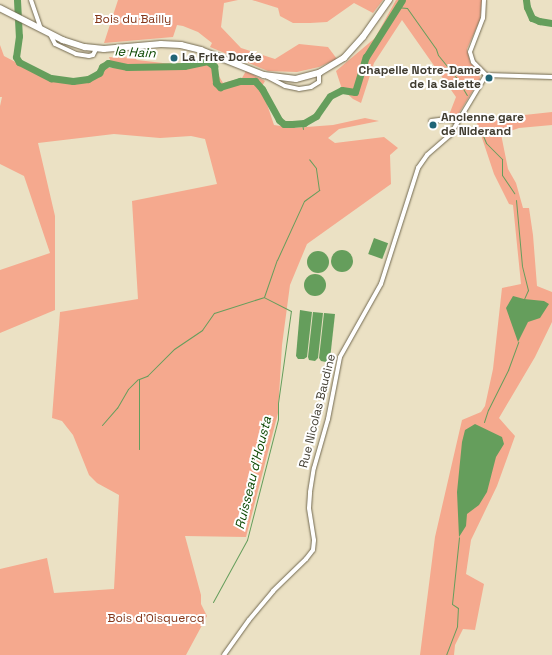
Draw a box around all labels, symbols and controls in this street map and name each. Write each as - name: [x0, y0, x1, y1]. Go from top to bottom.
- park label: Bois du Bailly: [95, 13, 171, 27]
- water label: le Hain: [114, 44, 156, 62]
- place label: La Frite Dorée: [182, 51, 262, 65]
- marker: La Frite Dorée: [169, 53, 179, 63]
- place label: Chapelle Notre-Dame de la Salette: [359, 64, 481, 92]
- marker: Chapelle Notre-Dame de la Salette: [484, 73, 494, 83]
- place label: Ancienne gare de Niderand: [441, 111, 524, 139]
- marker: Ancienne gare de Niderand: [428, 120, 438, 130]
- street label: Rue Nicolas Baudine: [297, 353, 339, 469]
- water label: Ruisseau d'Housta: [232, 415, 276, 531]
- park label: Bois d'Oisquercq: [107, 612, 205, 626]

